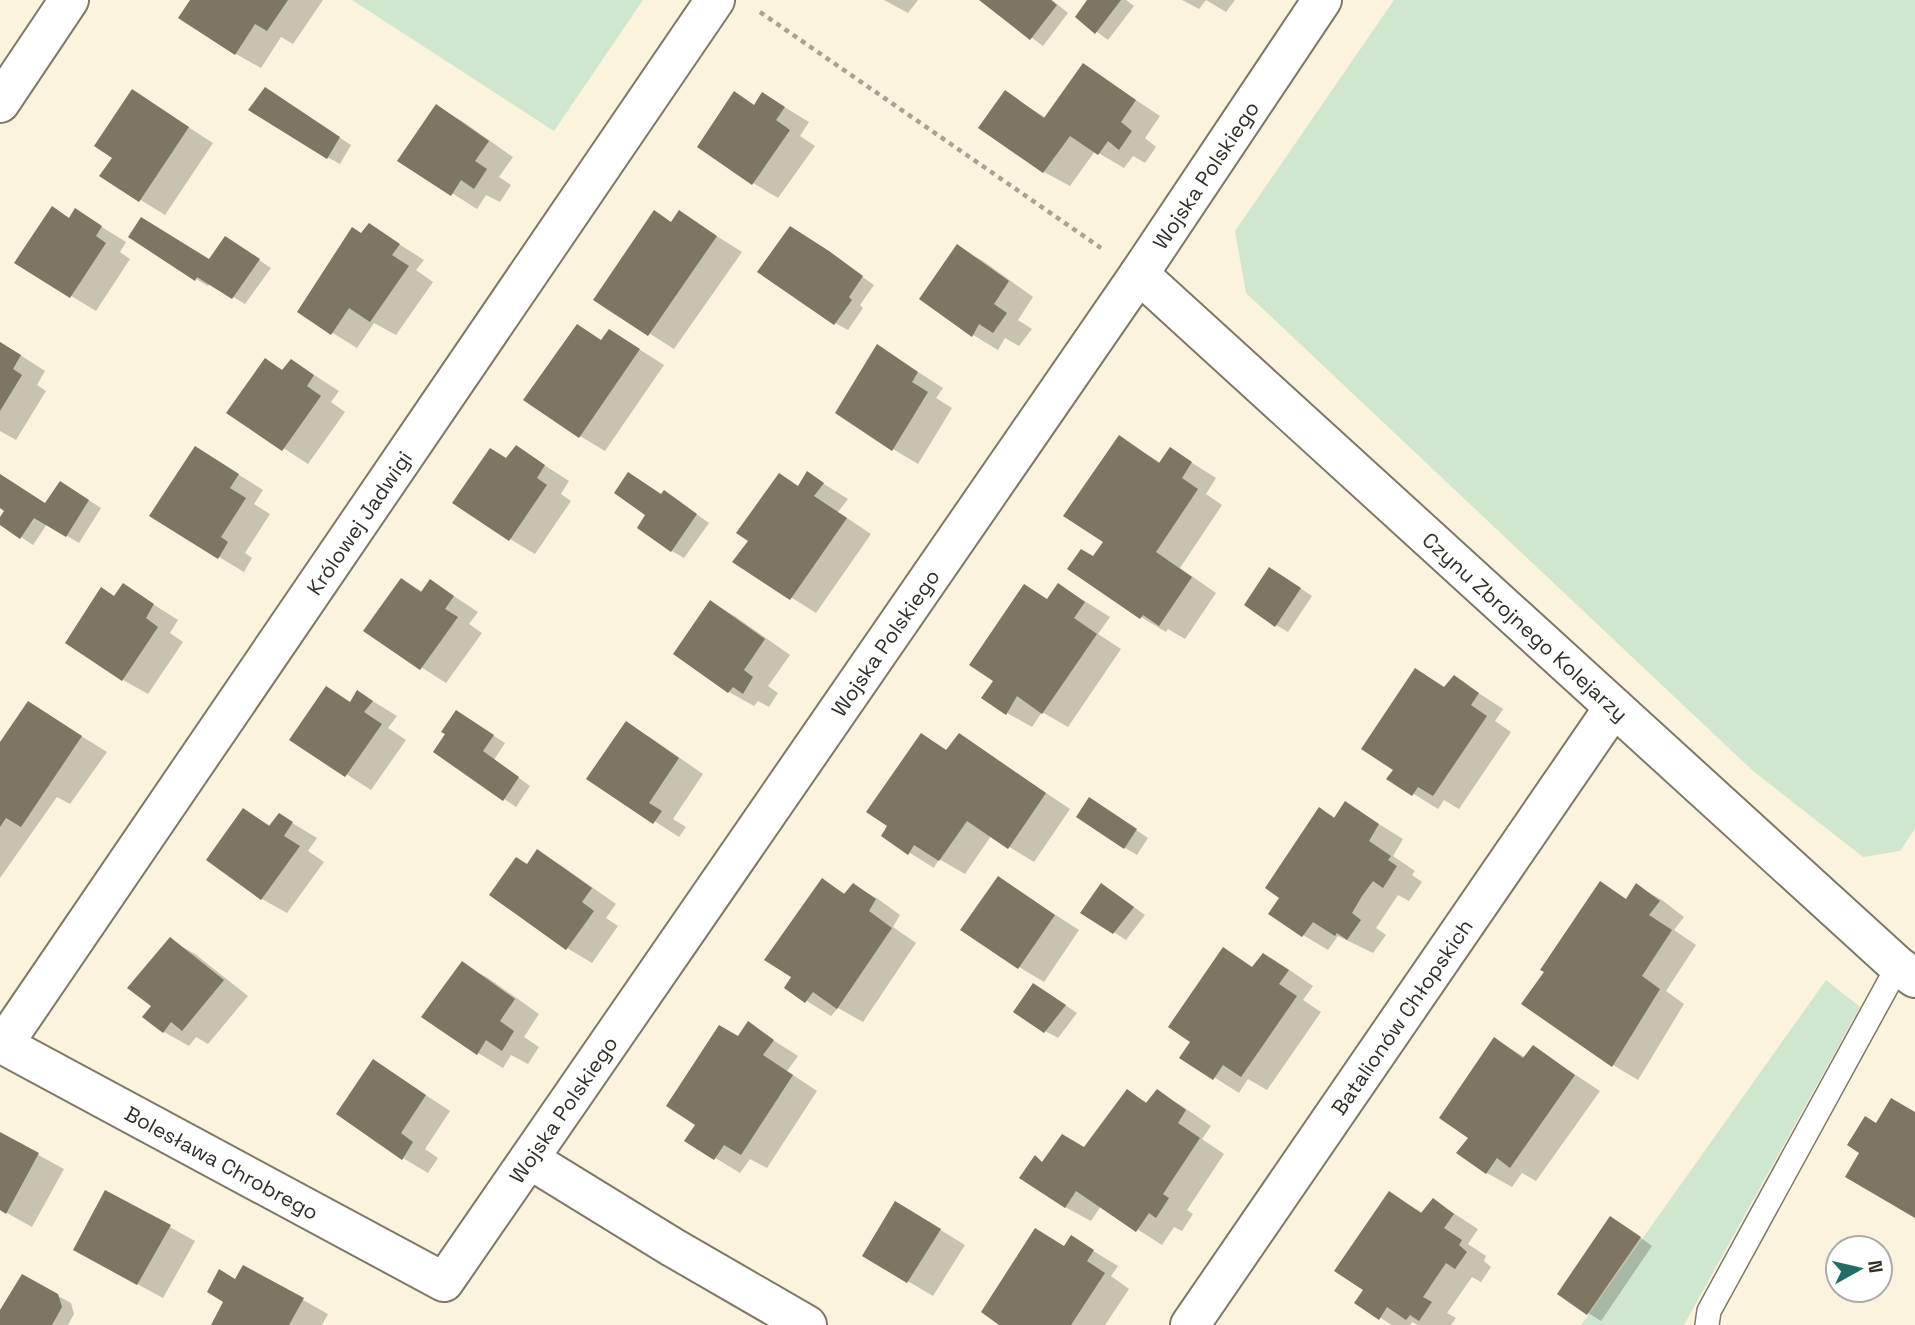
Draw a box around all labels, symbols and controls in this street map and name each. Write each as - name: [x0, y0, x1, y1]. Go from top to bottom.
- street label: Wojska Polskiego: [1146, 95, 1265, 254]
- street label: Królowej Jadwigi: [300, 445, 418, 600]
- street label: Czynu Zbrojnego Kolejarzy: [1417, 526, 1634, 727]
- street label: Wojska Polskiego: [825, 564, 945, 721]
- street label: Batalionów Chłopskich: [1325, 913, 1478, 1120]
- street label: Wojska Polskiego: [503, 1031, 623, 1188]
- street label: Bolesława Chrobrego: [120, 1099, 323, 1226]
- north arrow: [1824, 1234, 1894, 1304]
- text: N: [1862, 1259, 1889, 1275]

